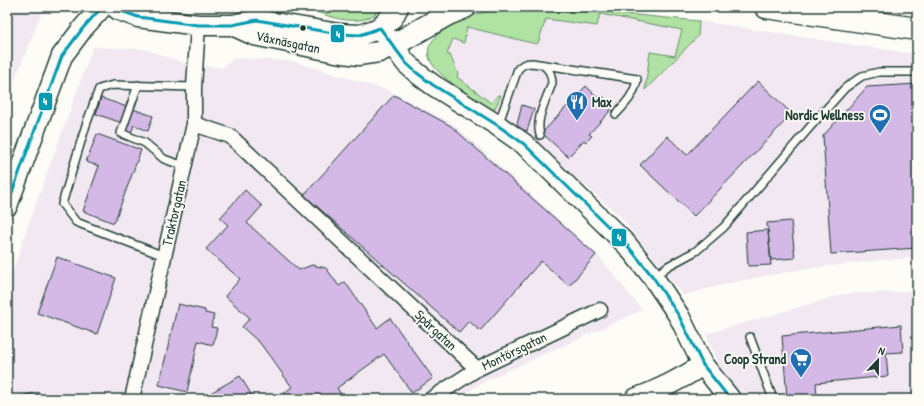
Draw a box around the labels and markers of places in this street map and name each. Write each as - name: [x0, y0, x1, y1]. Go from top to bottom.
- unlabelled marker: [298, 23, 308, 33]
- restaurant icon: Max: [564, 89, 590, 122]
- place label: Max: [592, 92, 612, 111]
- sports icon: Nordic Wellness: [867, 102, 893, 135]
- place label: Nordic Wellness: [785, 105, 865, 124]
- supermarket icon: Coop Strand: [788, 346, 814, 379]
- place label: Coop Strand: [724, 349, 787, 370]

